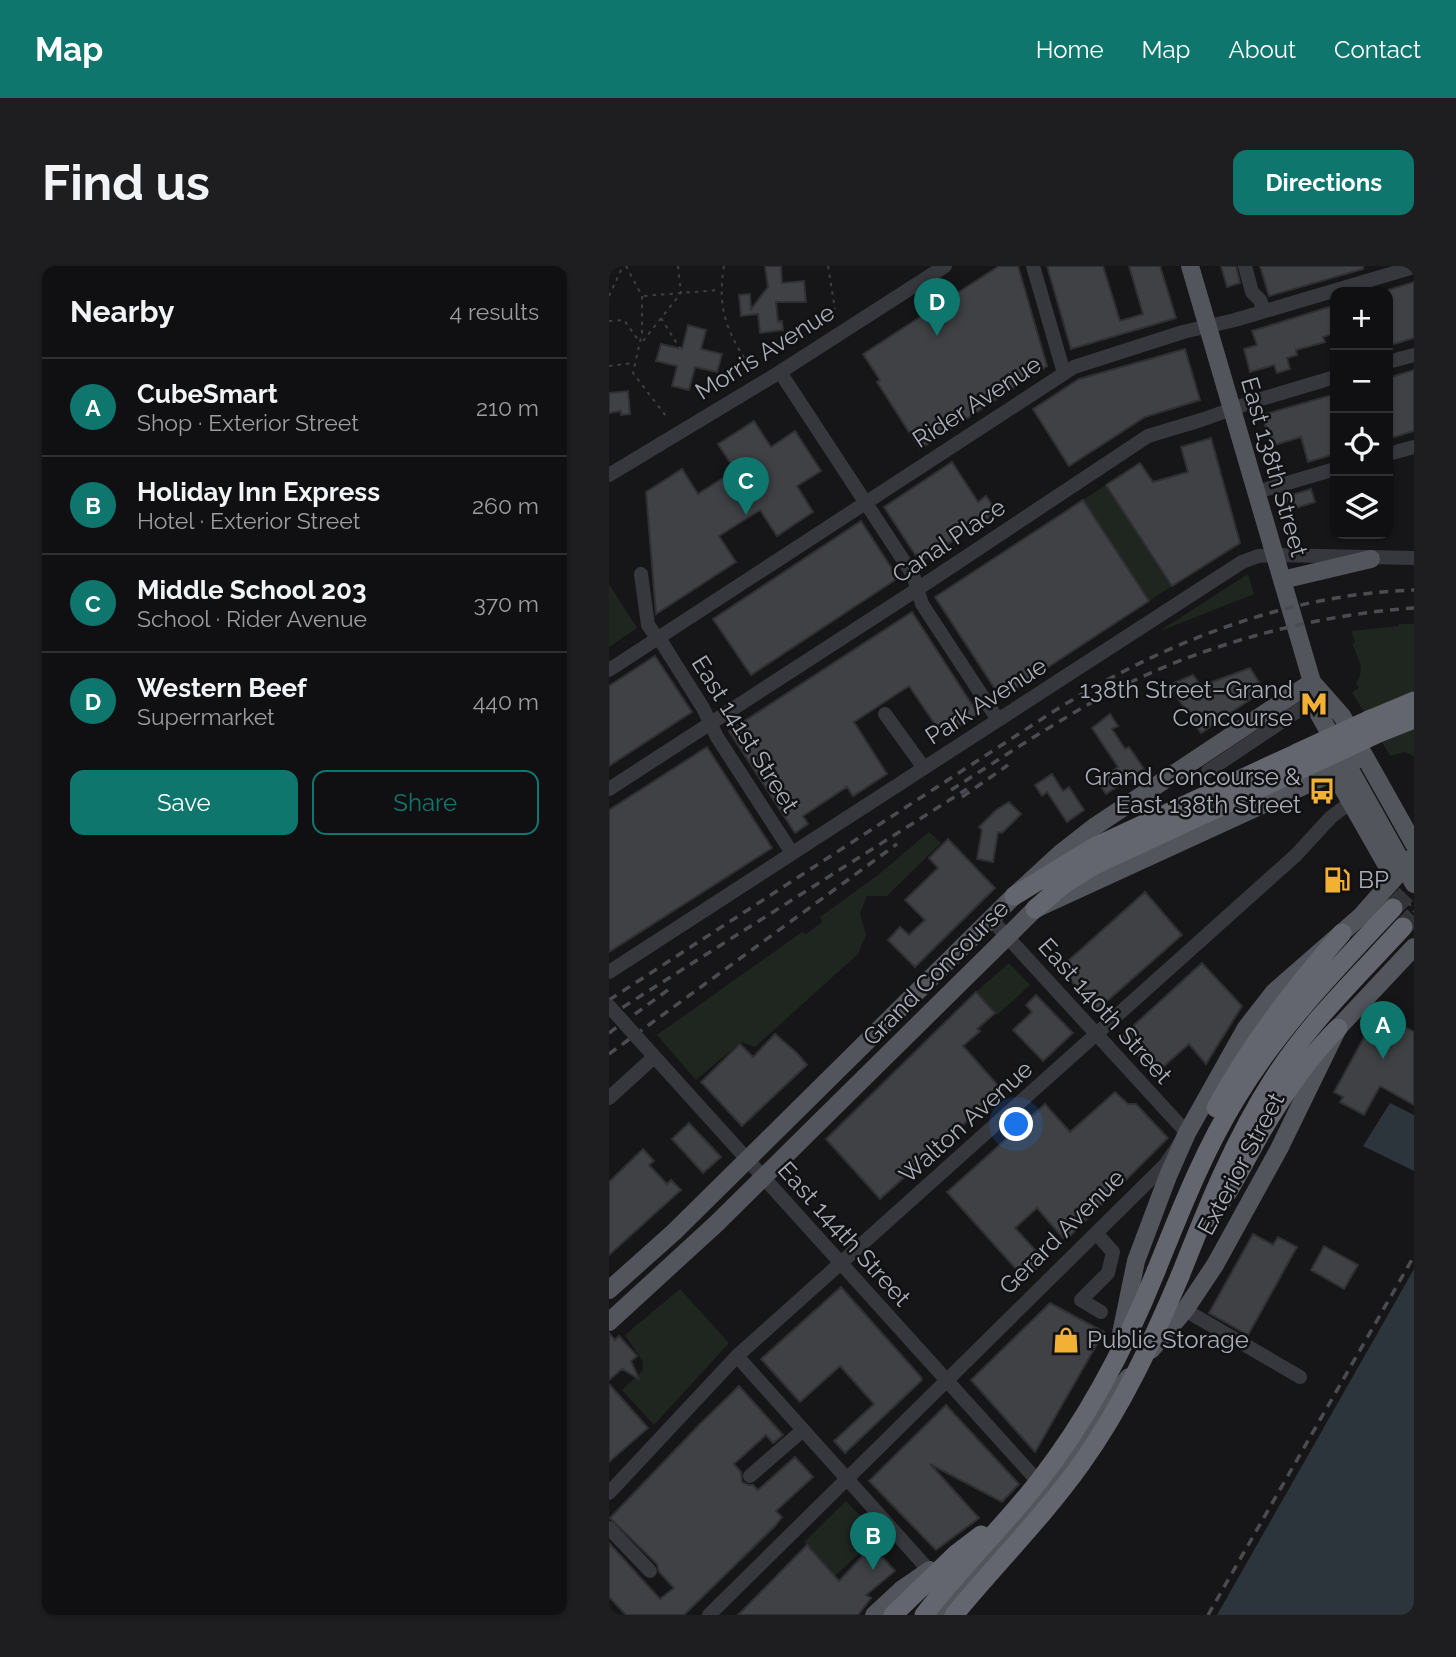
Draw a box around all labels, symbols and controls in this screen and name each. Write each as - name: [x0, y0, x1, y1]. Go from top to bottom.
- text: Map: [35, 30, 103, 69]
- text: Home: [1036, 35, 1104, 64]
- text: Map: [1142, 35, 1190, 64]
- text: About: [1228, 35, 1296, 64]
- text: Contact: [1334, 35, 1421, 64]
- button: Directions: [1233, 150, 1414, 215]
- text: Find us: [42, 154, 210, 211]
- pin: D: [914, 278, 960, 336]
- map controls: [1330, 287, 1393, 539]
- button: +: [1330, 287, 1393, 350]
- text: Nearby: [70, 294, 174, 329]
- street label: Morris Avenue: [690, 297, 840, 406]
- text: 4 results: [450, 298, 539, 325]
- street label: Rider Avenue: [907, 349, 1046, 454]
- button: −: [1330, 350, 1393, 413]
- street label: East 138th Street: [1235, 374, 1314, 560]
- text: CubeSmart: [137, 379, 278, 409]
- text: A: [85, 394, 101, 421]
- text: 210 m: [476, 394, 539, 421]
- text: Shop · Exterior Street: [137, 409, 359, 436]
- button: locate: [1330, 413, 1393, 476]
- pin: C: [723, 457, 769, 515]
- button: layers: [1330, 476, 1393, 539]
- text: Holiday Inn Express: [137, 477, 380, 507]
- text: B: [85, 492, 101, 519]
- text: 260 m: [472, 492, 539, 519]
- street label: Canal Place: [887, 492, 1011, 589]
- text: Hotel · Exterior Street: [137, 507, 360, 534]
- text: Middle School 203: [137, 575, 366, 605]
- text: C: [85, 590, 101, 617]
- text: 370 m: [474, 590, 539, 617]
- text: School · Rider Avenue: [137, 605, 367, 632]
- street label: East 141st Street: [686, 650, 805, 817]
- street label: Park Avenue: [920, 651, 1052, 750]
- text: Western Beef: [137, 673, 307, 703]
- place label: 138th Street–Grand Concourse: [1080, 675, 1293, 732]
- text: D: [85, 688, 101, 715]
- text: 440 m: [473, 688, 539, 715]
- metro station icon: 138th Street–Grand Concourse: [1299, 689, 1329, 719]
- text: Supermarket: [137, 703, 275, 730]
- place label: Grand Concourse & East 138th Street: [1085, 762, 1301, 819]
- button: Save: [70, 770, 298, 835]
- button: Share: [312, 770, 539, 835]
- bus stop icon: Grand Concourse & East 138th Street: [1307, 776, 1337, 806]
- fuel station icon: BP: [1322, 865, 1352, 895]
- place label: BP: [1358, 865, 1389, 894]
- street label: Grand Concourse: [857, 894, 1015, 1052]
- street label: East 140th Street: [1032, 932, 1178, 1090]
- pin: A: [1360, 1001, 1406, 1059]
- street label: Walton Avenue: [893, 1054, 1038, 1189]
- street label: Exterior Street: [1191, 1088, 1290, 1240]
- your location: [999, 1107, 1033, 1141]
- street label: East 144th Street: [772, 1155, 917, 1312]
- street label: Gerard Avenue: [993, 1163, 1130, 1300]
- shop icon: Public Storage: [1051, 1325, 1081, 1355]
- place label: Public Storage: [1087, 1325, 1249, 1354]
- pin: B: [850, 1512, 896, 1570]

